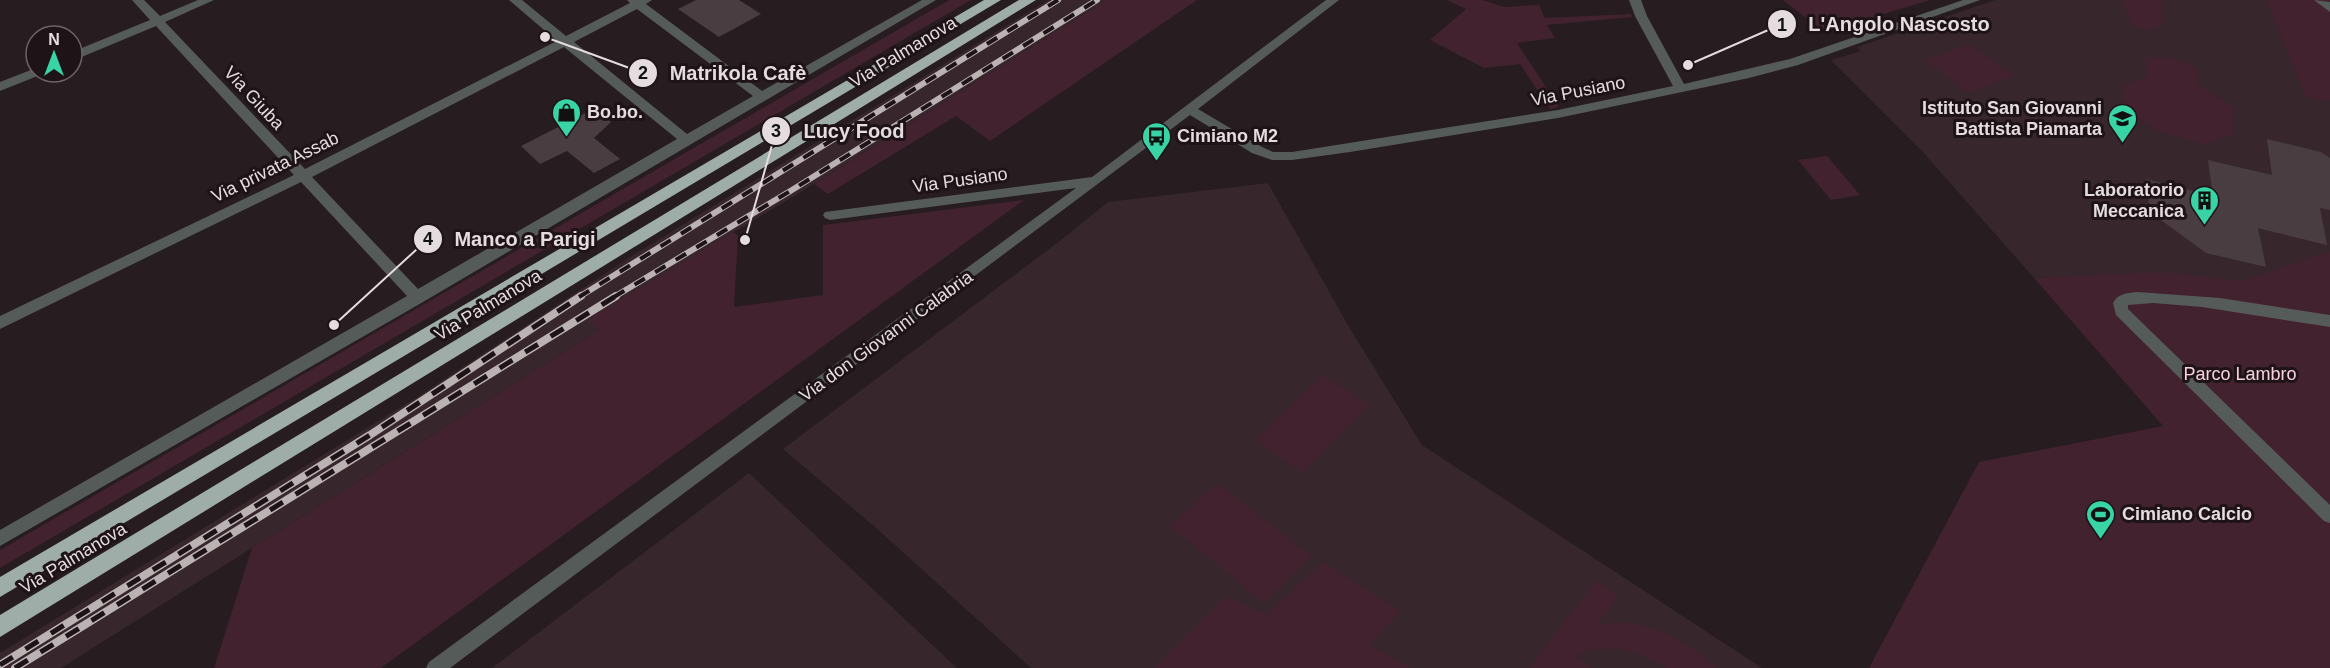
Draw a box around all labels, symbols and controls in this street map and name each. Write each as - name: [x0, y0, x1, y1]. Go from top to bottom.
- callout: L'Angolo Nascosto: [1767, 5, 2002, 43]
- street label: Via Palmanova: [846, 12, 961, 92]
- text: L'Angolo Nascosto: [1808, 13, 1990, 35]
- text: 1: [1777, 15, 1787, 35]
- north arrow: [24, 24, 84, 84]
- text: N: [48, 31, 60, 48]
- callout: Matrikola Cafè: [628, 54, 819, 92]
- street label: Via Giuba: [220, 62, 289, 134]
- text: Matrikola Cafè: [670, 62, 806, 84]
- text: 2: [638, 63, 648, 83]
- street label: Via Pusiano: [1529, 72, 1627, 110]
- shop icon: Bo.bo.: [550, 96, 582, 138]
- place label: Istituto San Giovanni Battista Piamarta: [1922, 98, 2103, 139]
- place label: Bo.bo.: [587, 102, 643, 122]
- school or university icon: Istituto San Giovanni Battista Piamarta: [2107, 102, 2139, 144]
- callout: Lucy Food: [761, 112, 917, 150]
- text: Lucy Food: [803, 120, 905, 142]
- bus stop icon: Cimiano M2: [1140, 120, 1172, 162]
- text: 3: [771, 121, 781, 141]
- place label: Cimiano M2: [1177, 126, 1278, 146]
- street label: Via privata Assab: [208, 128, 342, 206]
- street label: Via Pusiano: [911, 163, 1009, 197]
- place label: Laboratorio Meccanica: [2084, 180, 2185, 221]
- building icon: Laboratorio Meccanica: [2189, 184, 2221, 226]
- callout: Manco a Parigi: [413, 220, 608, 258]
- text: Manco a Parigi: [454, 228, 596, 250]
- text: 4: [423, 229, 433, 249]
- street label: Via Palmanova: [431, 265, 546, 345]
- street label: Via don Giovanni Calabria: [796, 266, 977, 405]
- park label: Parco Lambro: [2183, 364, 2297, 384]
- sports icon: Cimiano Calcio: [2085, 498, 2117, 540]
- place label: Cimiano Calcio: [2122, 504, 2252, 524]
- street label: Via Palmanova: [16, 518, 131, 598]

